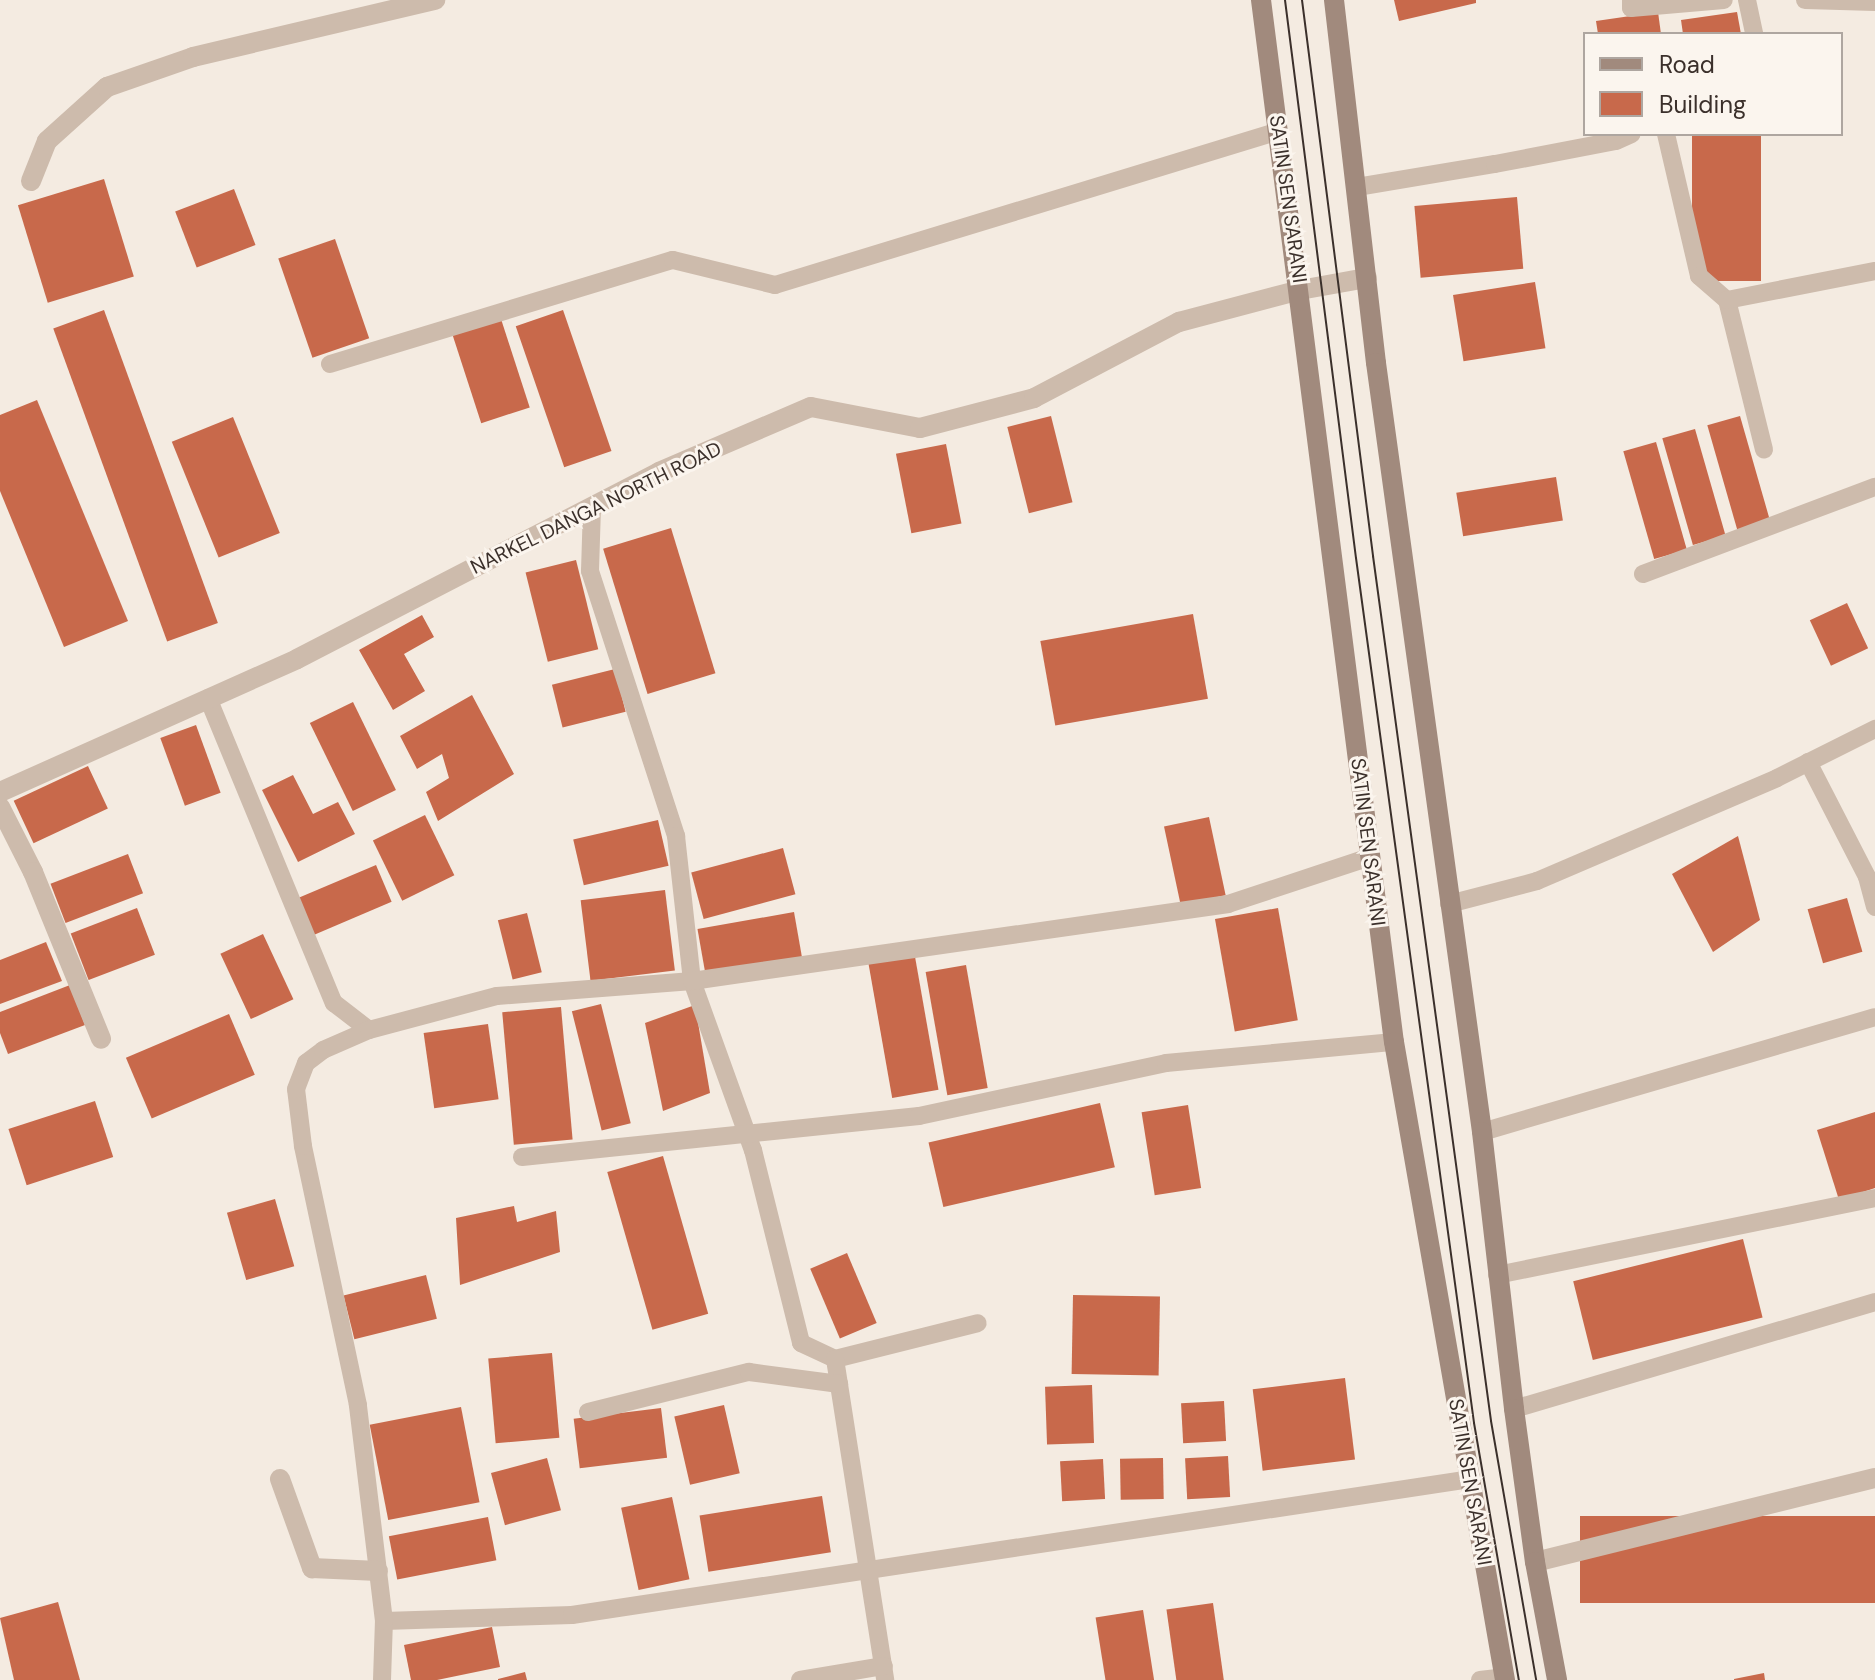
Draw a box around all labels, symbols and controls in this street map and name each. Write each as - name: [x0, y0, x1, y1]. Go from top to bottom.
- legend: [1583, 32, 1843, 136]
- text: Road: [1659, 49, 1715, 80]
- text: Building: [1659, 89, 1746, 120]
- street label: SATIN SEN SARANI: [1264, 114, 1312, 284]
- street label: NARKEL DANGA NORTH ROAD: [467, 437, 725, 579]
- street label: SATIN SEN SARANI: [1346, 757, 1390, 927]
- street label: SATIN SEN SARANI: [1444, 1397, 1496, 1567]

